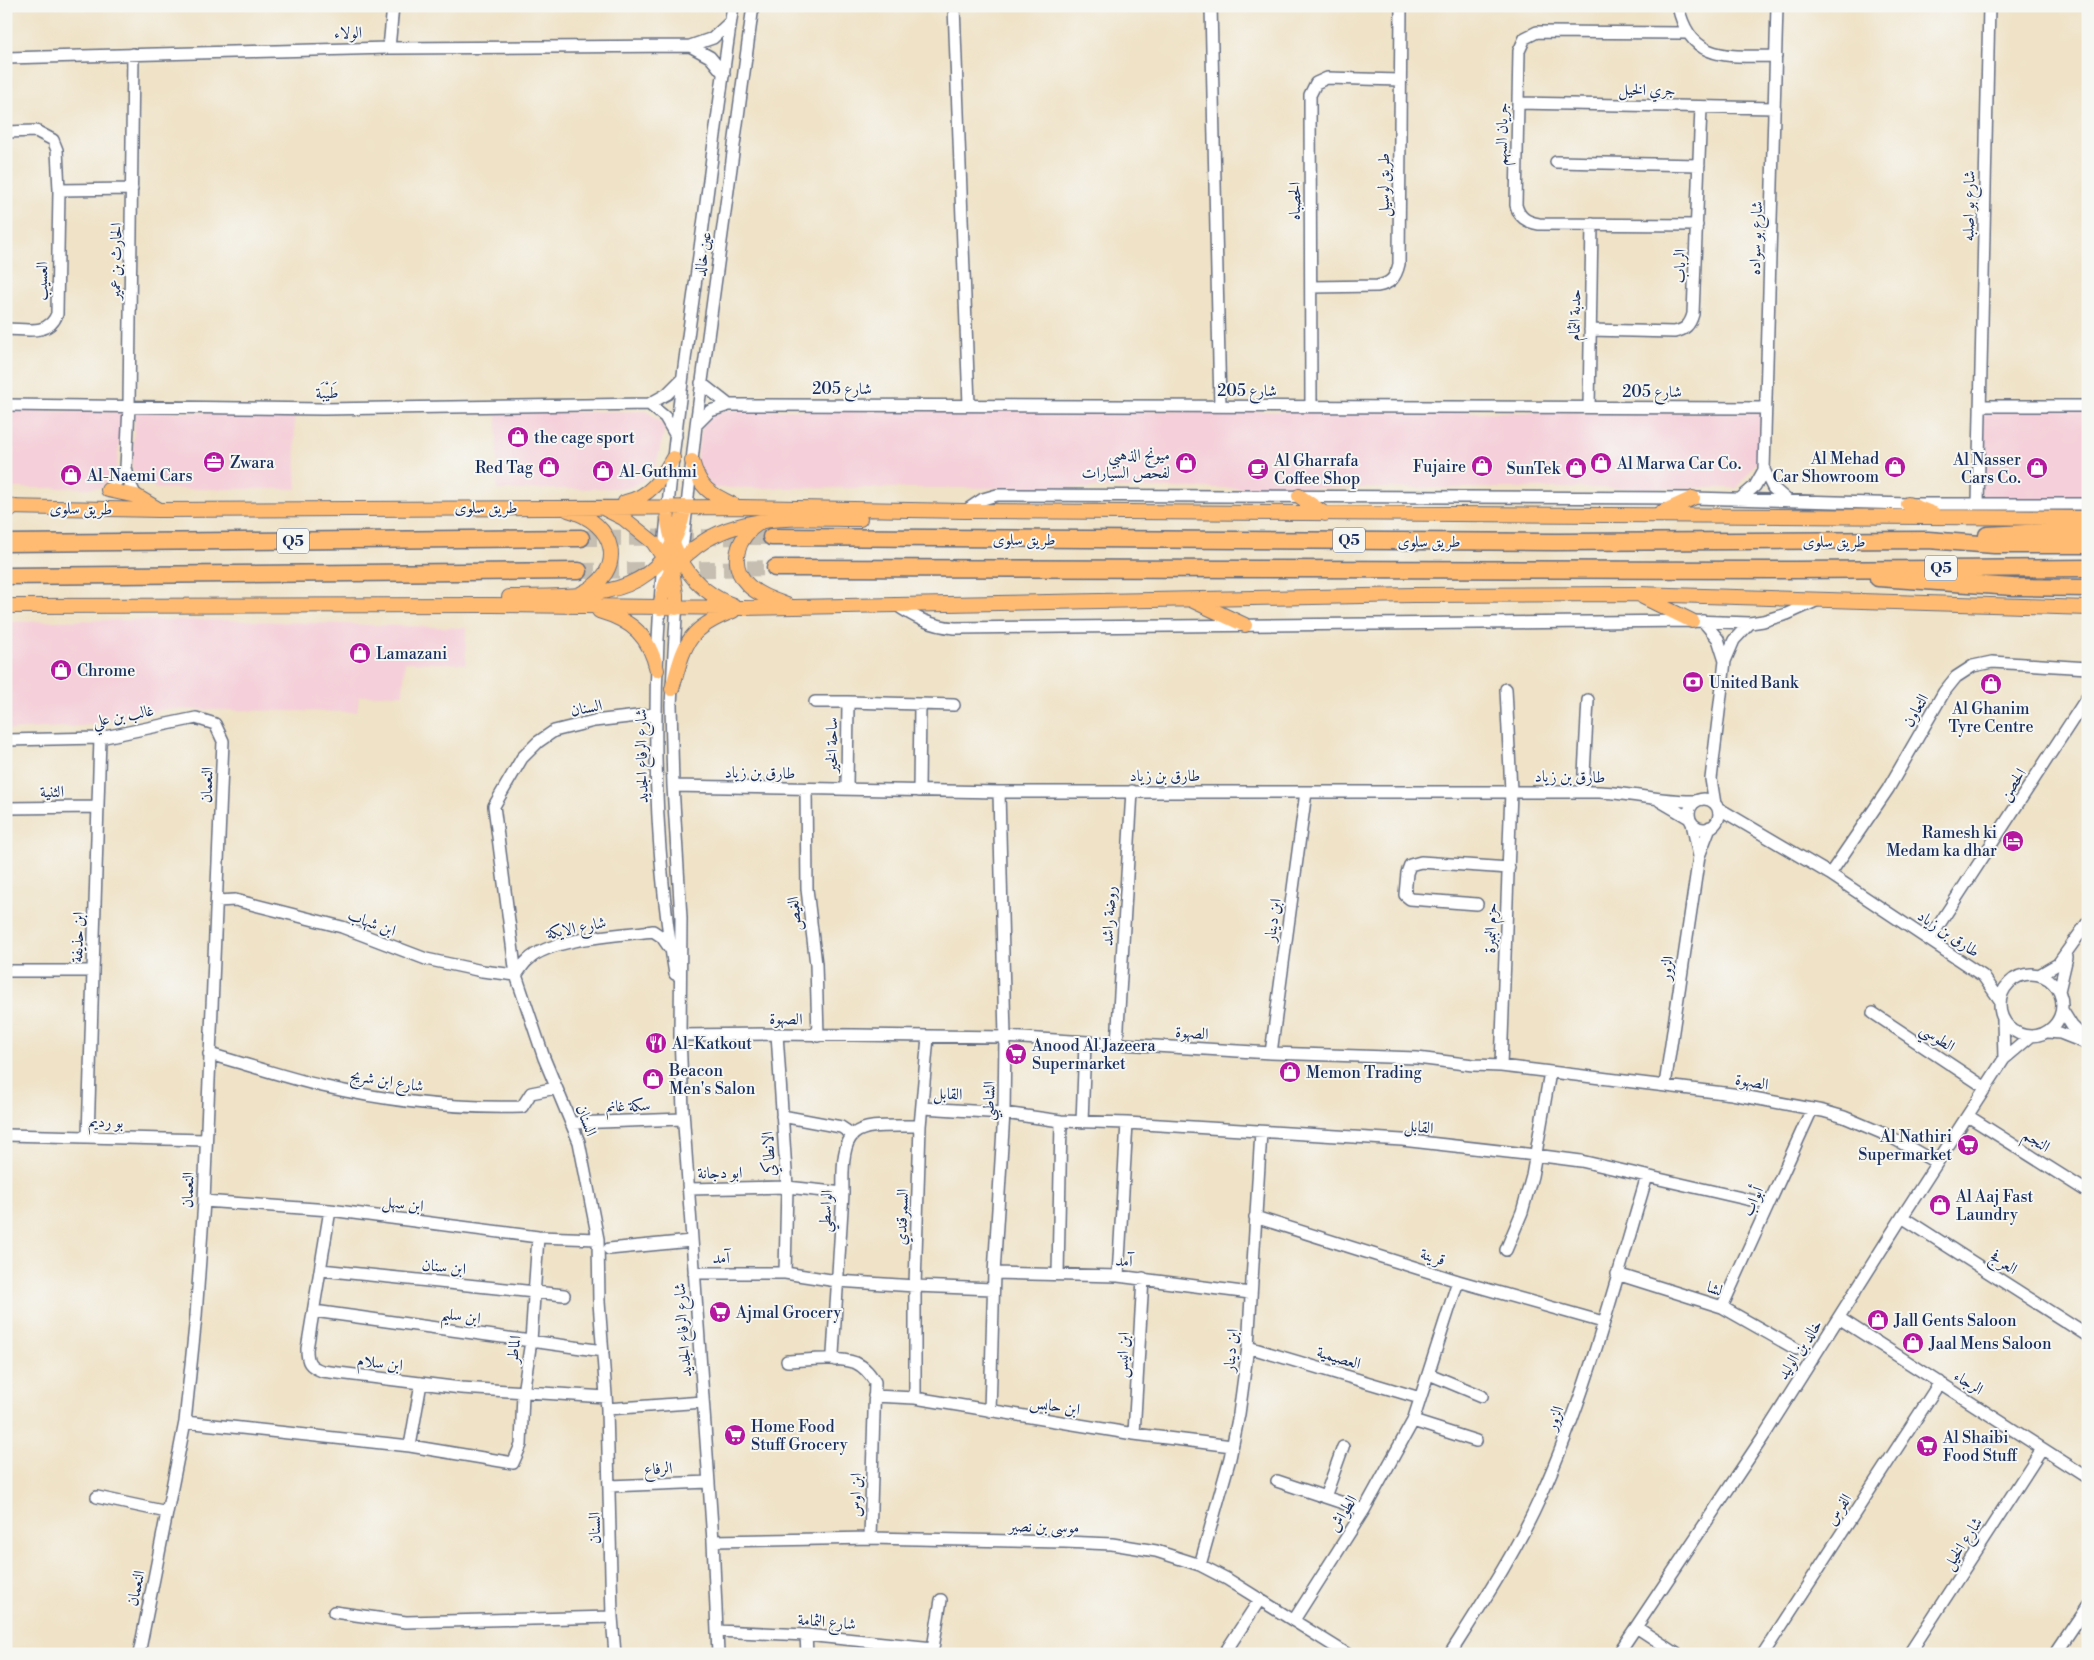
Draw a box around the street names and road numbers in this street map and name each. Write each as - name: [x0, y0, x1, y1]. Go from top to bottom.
- street label: الولاء: [334, 23, 362, 43]
- street label: جري الخيل: [1618, 80, 1676, 102]
- street label: جريان السهم: [1491, 102, 1518, 166]
- street label: طريق لوسيل: [1374, 153, 1395, 217]
- street label: شارع بو اصلبه: [1958, 170, 1983, 242]
- street label: الحصباه: [1285, 182, 1305, 220]
- street label: شارع بو سواده: [1745, 201, 1770, 276]
- street label: الحارث بن عمير: [105, 222, 127, 302]
- street label: عين خالد: [690, 230, 716, 278]
- street label: الرباب: [1669, 248, 1691, 284]
- street label: العسيب: [32, 261, 52, 301]
- street label: حدبة الثمام: [1565, 289, 1589, 341]
- street label: شارع 205: [812, 379, 872, 402]
- street label: طَيْبَة: [316, 381, 338, 403]
- street label: شارع 205: [1217, 381, 1277, 404]
- street label: شارع 205: [1622, 382, 1682, 405]
- street label: طريق سلوى: [49, 498, 113, 520]
- street label: طريق سلوى: [454, 498, 518, 518]
- road number: Q5: [277, 528, 309, 554]
- road number: Q5: [1333, 528, 1365, 552]
- street label: طريق سلوى: [992, 530, 1056, 550]
- street label: طريق سلوى: [1397, 532, 1461, 552]
- street label: طريق سلوى: [1802, 532, 1866, 552]
- road number: Q5: [1925, 556, 1957, 580]
- street label: التعاون: [1898, 690, 1933, 731]
- street label: السنان: [569, 695, 604, 721]
- street label: غالب بن علي: [91, 700, 157, 737]
- street label: شارع الرفاع الجديد: [631, 709, 656, 803]
- street label: ساحة الخير: [822, 717, 842, 775]
- street label: طارق بن زياد: [724, 762, 796, 784]
- street label: الحصن: [1995, 764, 2032, 805]
- street label: طارق بن زياد: [1130, 766, 1200, 786]
- street label: طارق بن زياد: [1534, 766, 1606, 788]
- street label: النعمان: [196, 767, 218, 804]
- street label: الثنية: [40, 782, 64, 802]
- street label: روضة راشد: [1097, 886, 1121, 946]
- street label: الغيص: [783, 895, 807, 932]
- street label: ابن دينار: [1260, 897, 1286, 945]
- street label: حزم البمبرة: [1480, 902, 1506, 954]
- street label: ابن شهاب: [345, 905, 399, 941]
- street label: طارق بن زياد: [1913, 906, 1983, 962]
- street label: ابن حذيفة: [67, 911, 89, 963]
- street label: شارع الايكة: [544, 912, 608, 947]
- street label: الزور: [1655, 955, 1679, 984]
- street label: الصهوة: [769, 1008, 803, 1030]
- street label: الطوسي: [1913, 1019, 1959, 1061]
- street label: الصهوة: [1175, 1022, 1209, 1044]
- street label: شارع ابن شريح: [348, 1065, 425, 1100]
- street label: الصهوة: [1734, 1069, 1770, 1095]
- street label: الشاطبي: [978, 1081, 1005, 1121]
- street label: القابل: [933, 1083, 963, 1106]
- street label: سكة غانم: [605, 1095, 651, 1121]
- street label: السنان: [571, 1102, 601, 1139]
- street label: بو رديم: [88, 1111, 124, 1137]
- street label: القابل: [1403, 1116, 1435, 1139]
- street label: النجم: [2016, 1125, 2054, 1161]
- street label: الانطاكي: [756, 1131, 783, 1177]
- street label: ابو دجانة: [697, 1163, 743, 1183]
- street label: النعمان: [177, 1172, 199, 1209]
- street label: أبواب: [1736, 1182, 1768, 1219]
- street label: السمرقندي: [891, 1188, 915, 1246]
- street label: الواسطي: [815, 1189, 842, 1233]
- street label: ابن سهل: [381, 1192, 425, 1217]
- street label: قرينة: [1418, 1244, 1448, 1270]
- street label: العرفج: [1984, 1247, 2021, 1282]
- street label: آمد: [712, 1248, 731, 1268]
- street label: آمد: [1115, 1250, 1135, 1272]
- street label: ابن سنان: [421, 1255, 467, 1279]
- street label: لشا: [1704, 1277, 1725, 1301]
- street label: شارع الرفاع الجديد: [670, 1282, 699, 1378]
- street label: ابن سليم: [439, 1303, 482, 1335]
- street label: خالد بن الوليد: [1773, 1316, 1827, 1384]
- street label: ابن دينار: [1219, 1328, 1243, 1375]
- street label: ابن انيس: [1112, 1331, 1134, 1379]
- street label: الماطر: [502, 1334, 526, 1366]
- street label: العصيمية: [1314, 1342, 1363, 1374]
- street label: ابن سلام: [355, 1350, 404, 1380]
- street label: الرجاء: [1950, 1366, 1987, 1400]
- street label: ابن حابس: [1028, 1392, 1082, 1420]
- street label: الزور: [1541, 1403, 1569, 1435]
- street label: الرفاع: [643, 1458, 673, 1483]
- street label: ابن اوس: [846, 1473, 866, 1517]
- street label: الفرس: [1821, 1490, 1856, 1529]
- street label: الطواش: [1324, 1491, 1362, 1536]
- street label: السنان: [585, 1512, 605, 1544]
- street label: شارع الخيل: [1938, 1513, 1990, 1575]
- street label: موسى بن نصير: [1006, 1516, 1080, 1539]
- street label: النعمان: [122, 1568, 150, 1608]
- street label: شارع الثمامة: [797, 1609, 857, 1637]

